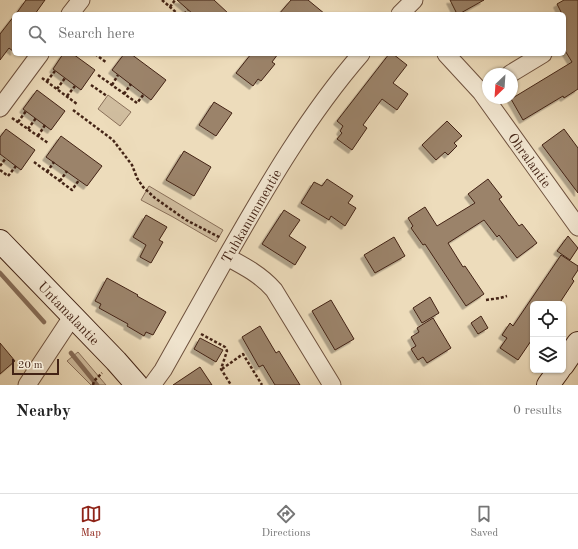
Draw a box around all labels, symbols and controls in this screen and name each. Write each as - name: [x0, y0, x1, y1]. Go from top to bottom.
- search box: [12, 12, 566, 56]
- icon: search: [26, 23, 48, 45]
- text: Search here: [58, 27, 135, 42]
- north arrow: [482, 68, 518, 104]
- street label: Ohralantie: [505, 131, 554, 190]
- street label: Tuhkanummentie: [219, 167, 284, 266]
- street label: Untamalantie: [35, 279, 102, 348]
- map controls: [530, 301, 566, 373]
- button: locate: [530, 301, 566, 337]
- button: layers: [530, 337, 566, 373]
- scale bar: [12, 357, 59, 376]
- text: 20 m: [18, 360, 43, 371]
- text: Nearby: [16, 403, 71, 420]
- text: 0 results: [513, 404, 562, 417]
- tab: Map: [80, 503, 102, 541]
- tab: Directions: [262, 503, 310, 541]
- tab: Saved: [470, 503, 498, 541]

